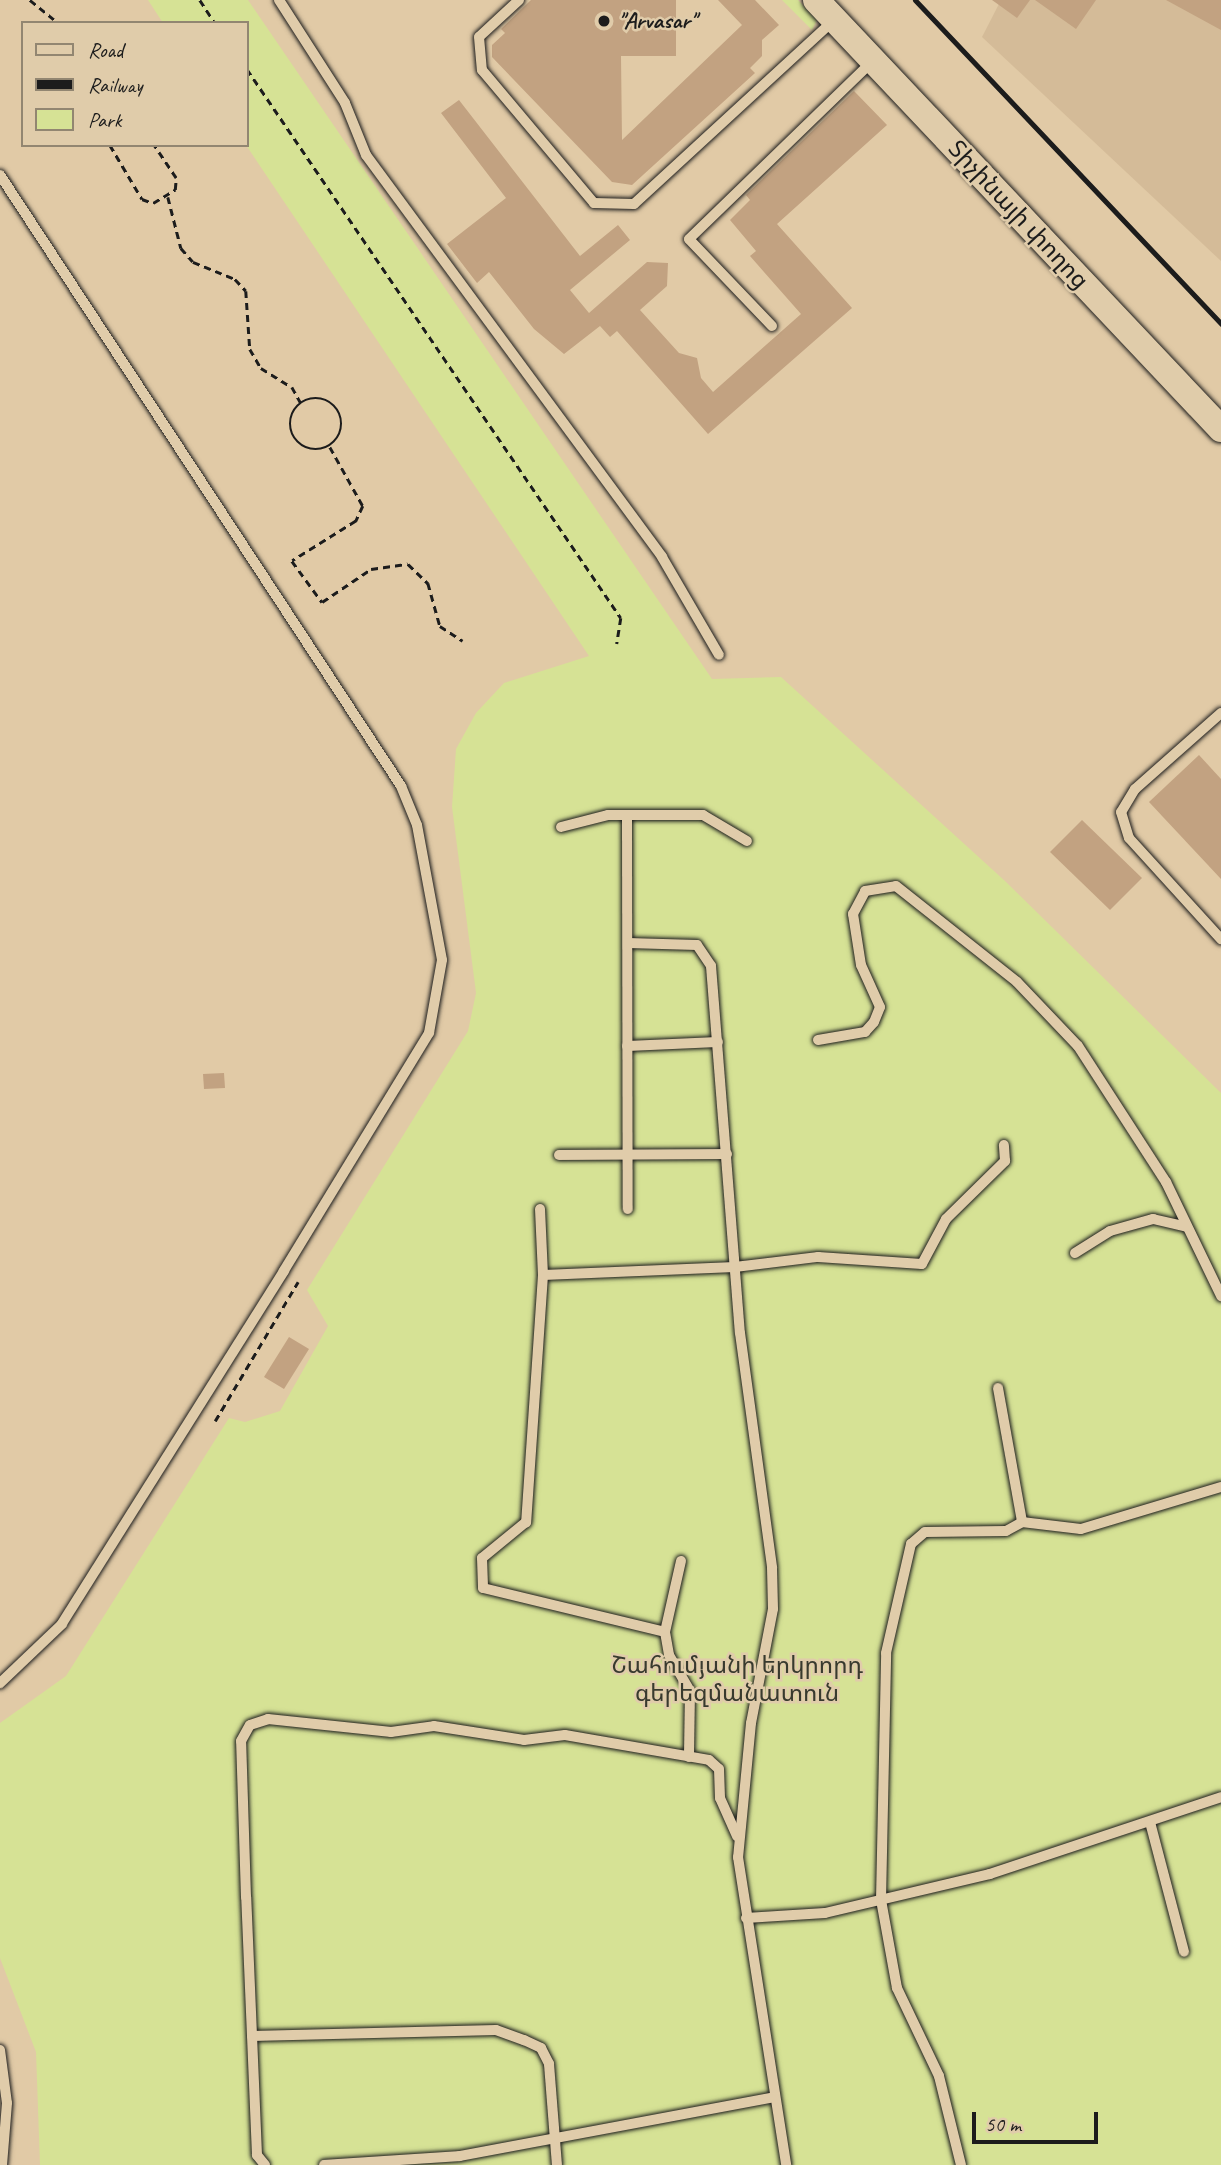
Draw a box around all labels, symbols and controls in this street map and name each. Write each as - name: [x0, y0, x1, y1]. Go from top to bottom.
- place label: "Arvasar": [618, 7, 696, 35]
- marker: "Arvasar": [596, 13, 612, 29]
- legend: [21, 21, 248, 147]
- text: Road: [88, 37, 123, 63]
- text: Railway: [88, 72, 142, 98]
- text: Park: [88, 107, 121, 133]
- street label: Տիչինայի փողոց: [942, 135, 1094, 295]
- park label: Շահումյանի երկրորդ գերեզմանատուն: [611, 1652, 863, 1708]
- scale bar: [976, 2098, 1102, 2142]
- text: 50 m: [985, 2111, 1021, 2137]

